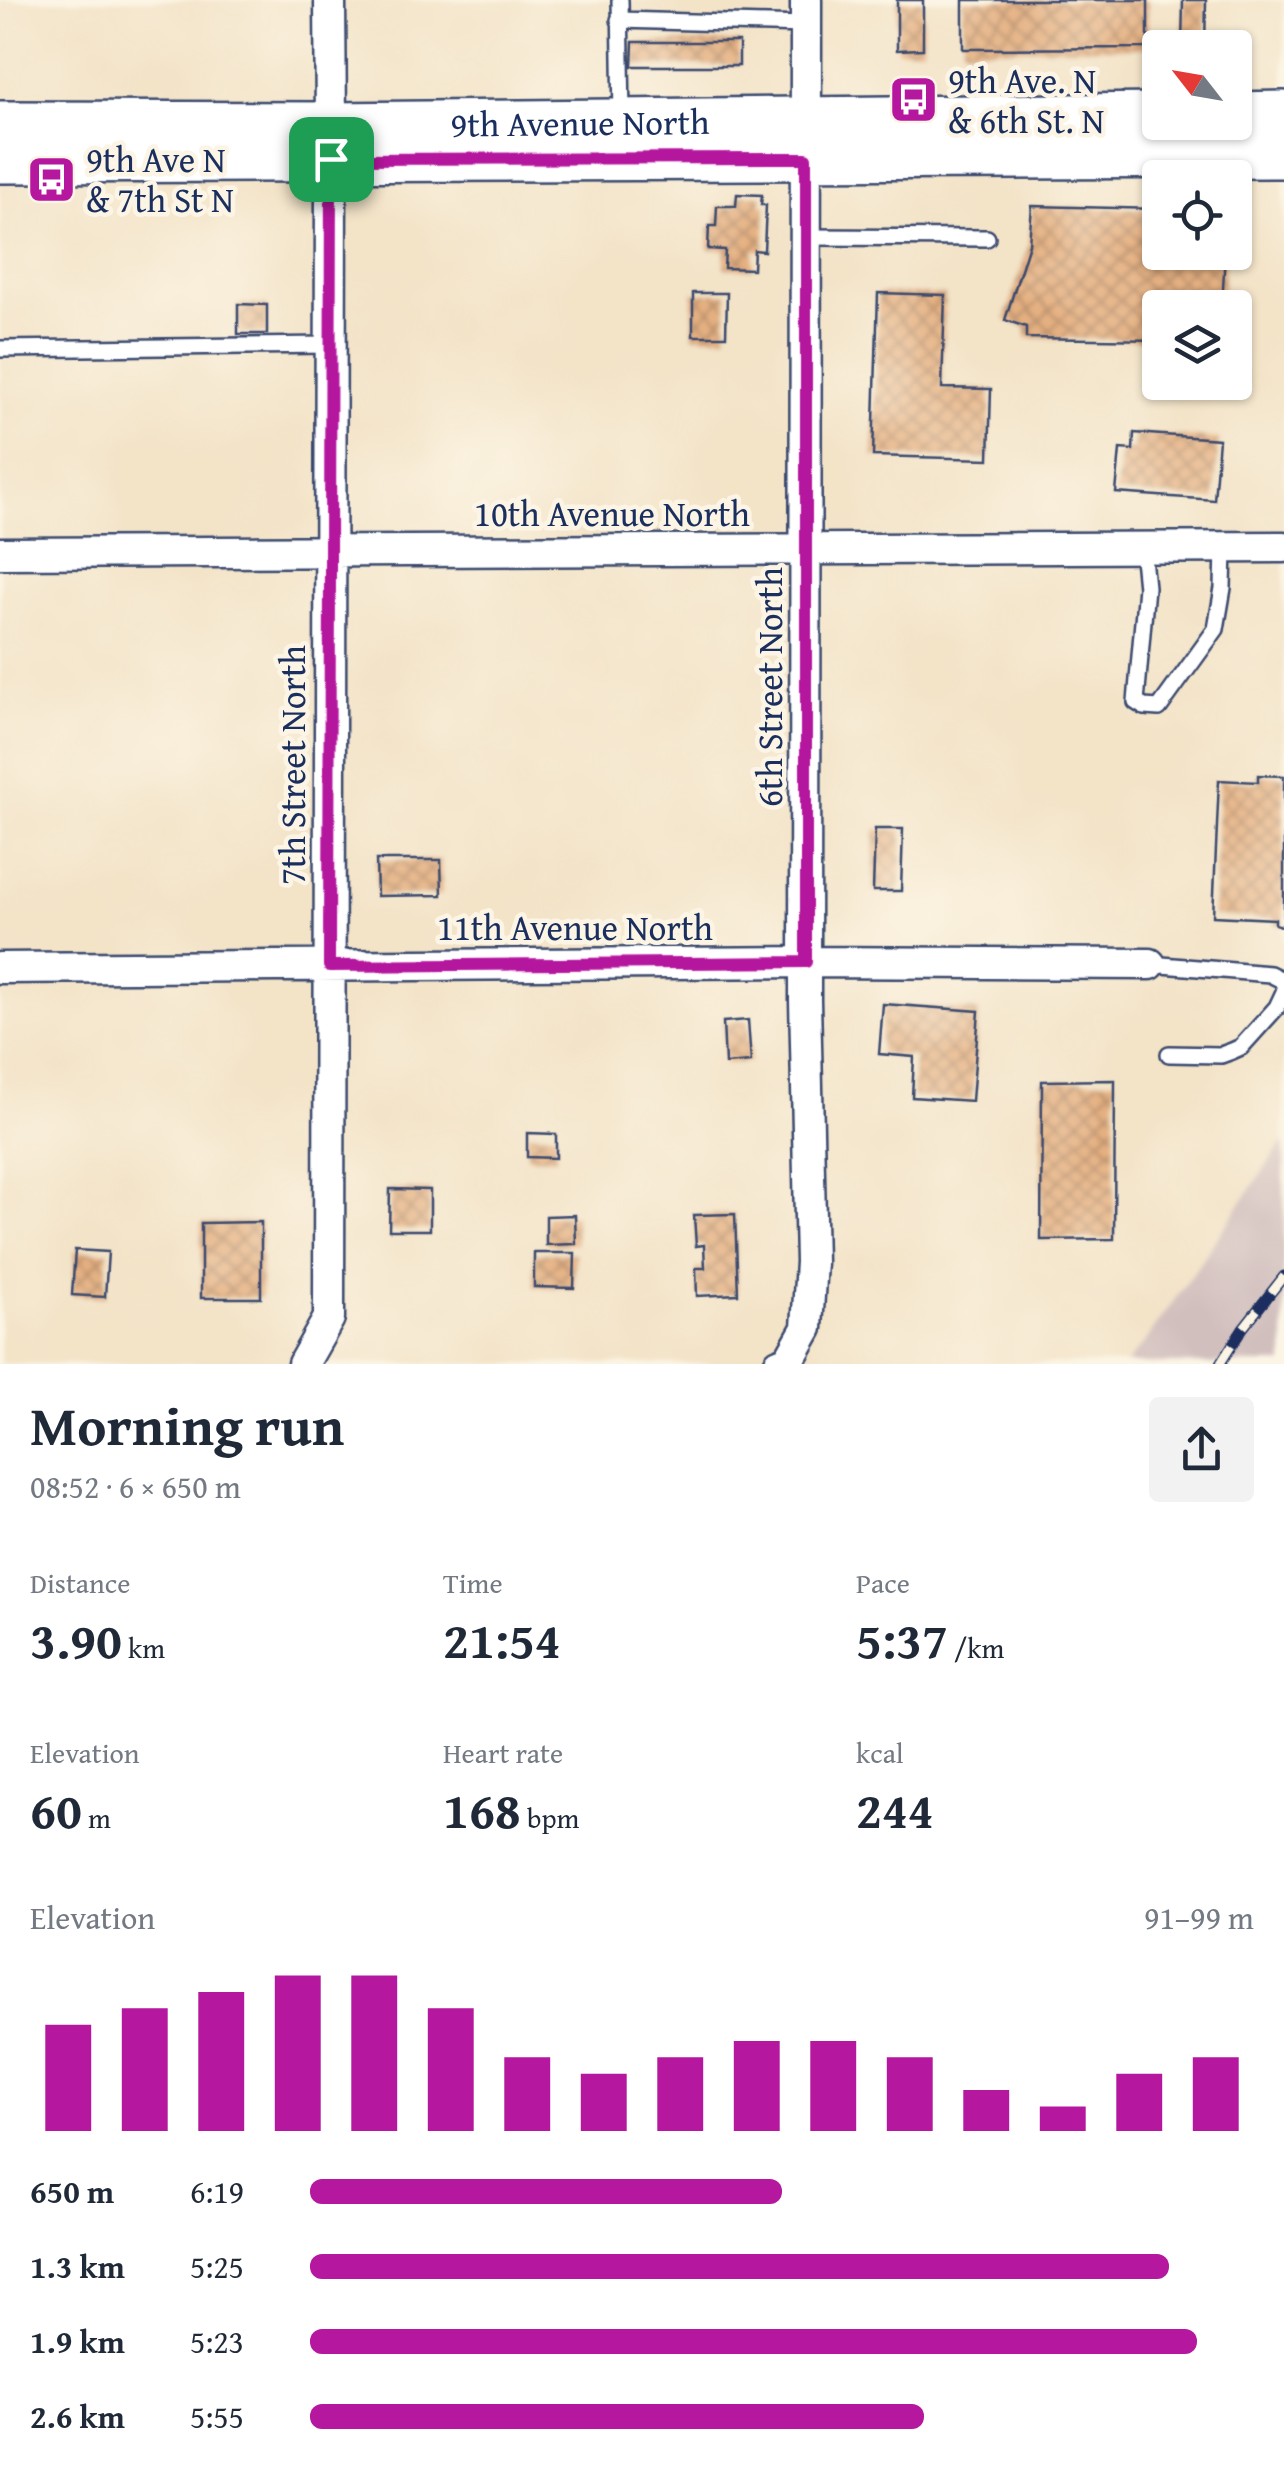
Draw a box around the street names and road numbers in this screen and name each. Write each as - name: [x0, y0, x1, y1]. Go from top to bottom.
- street label: 9th Avenue North: [450, 95, 710, 149]
- street label: 10th Avenue North: [474, 488, 750, 539]
- street label: 6th Street North: [744, 567, 795, 807]
- street label: 7th Street North: [267, 645, 318, 885]
- street label: 11th Avenue North: [437, 902, 713, 953]

